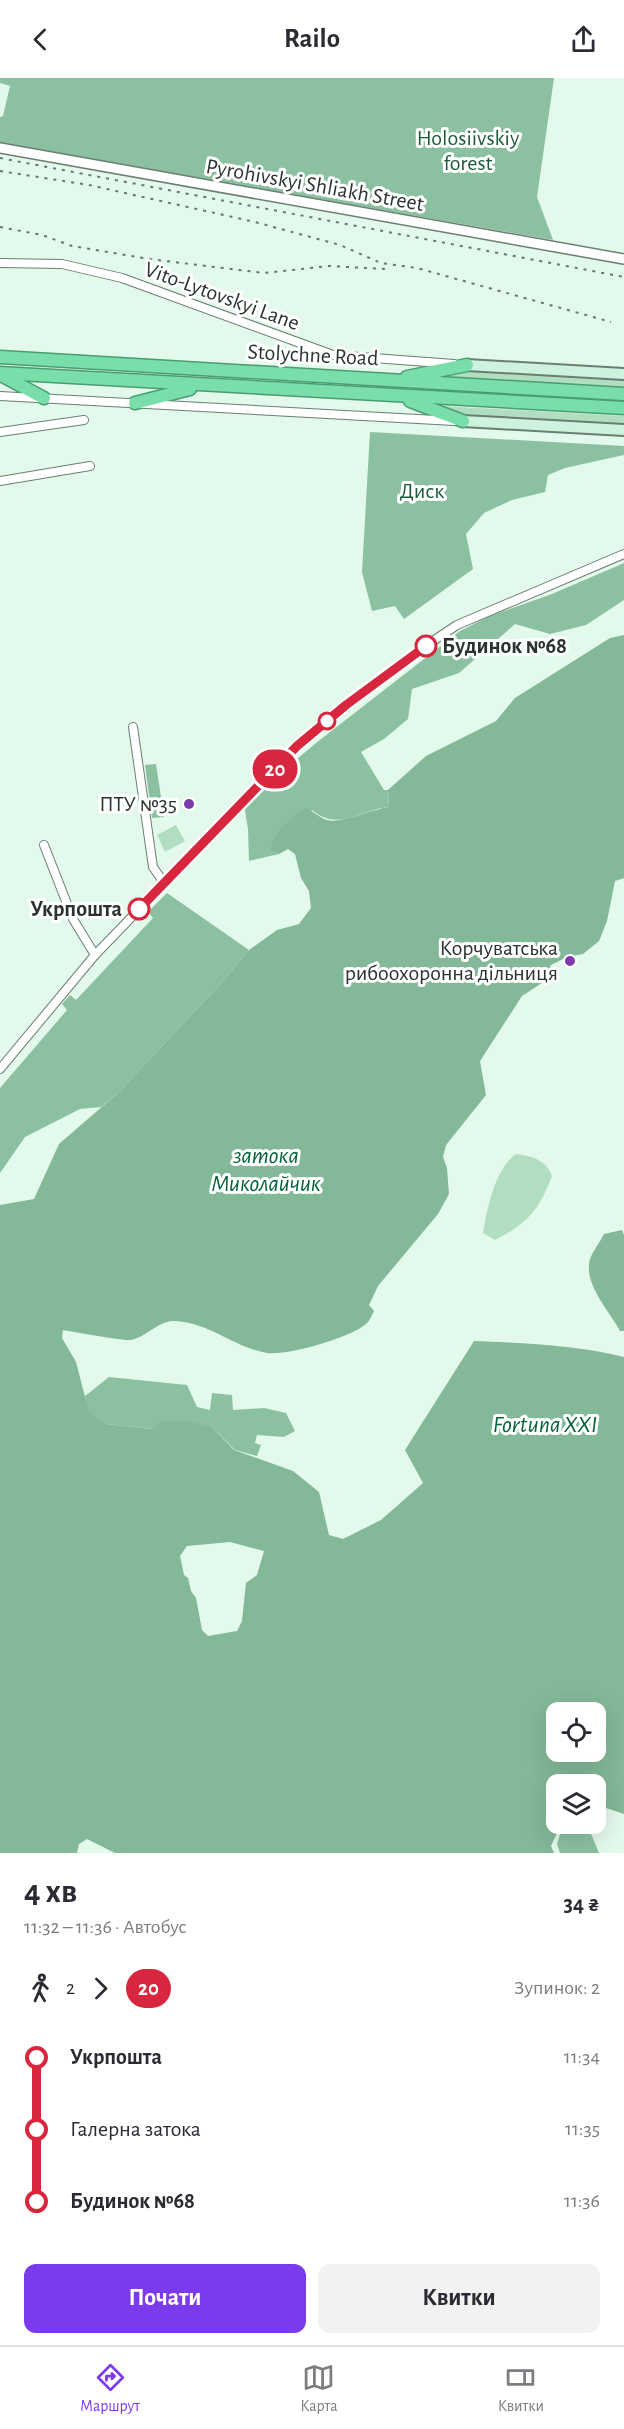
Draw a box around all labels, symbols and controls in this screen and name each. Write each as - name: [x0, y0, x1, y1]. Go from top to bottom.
- icon: back: [24, 23, 57, 56]
- icon: share: [567, 23, 600, 56]
- text: Railo: [284, 25, 340, 52]
- park label: Holosiivskiy forest: [417, 127, 520, 174]
- street label: Pyrohivskyi Shliakh Street: [204, 155, 426, 215]
- street label: Vito-Lytovskyi Lane: [142, 258, 302, 334]
- street label: Stolychne Road: [247, 341, 379, 369]
- park label: Диск: [400, 480, 444, 502]
- marker: Будинок №68: [415, 635, 437, 657]
- place label: Будинок №68: [442, 635, 567, 658]
- unlabelled marker: [318, 712, 336, 730]
- line badge: 20: [248, 750, 302, 788]
- text: 20: [265, 759, 285, 780]
- place label: ПТУ №35: [99, 793, 177, 815]
- marker: ПТУ №35: [182, 797, 196, 811]
- place label: Укрпошта: [30, 898, 122, 920]
- marker: Укрпошта: [128, 898, 150, 920]
- place label: Корчуватська рибоохоронна дільниця: [345, 937, 558, 984]
- marker: Корчуватська рибоохоронна дільниця: [563, 954, 577, 968]
- water label: затока Миколайчик: [211, 1144, 321, 1196]
- water label: Fortuna XXI: [493, 1413, 597, 1437]
- map controls: [546, 1702, 606, 1834]
- button: locate: [546, 1702, 606, 1762]
- button: layers: [546, 1774, 606, 1834]
- text: 4 хв: [24, 1876, 77, 1909]
- text: 34 ₴: [563, 1893, 600, 1915]
- text: 11:32 – 11:36 · Автобус: [24, 1917, 187, 1937]
- icon: walk: [24, 1972, 57, 2005]
- icon: forward: [84, 1972, 117, 2005]
- text: 2: [66, 1978, 75, 1998]
- text: 20: [138, 1978, 159, 1999]
- text: Зупинок: 2: [514, 1978, 600, 1998]
- text: Укрпошта: [70, 2046, 162, 2068]
- text: 11:34: [564, 2047, 600, 2067]
- text: Галерна затока: [70, 2118, 201, 2140]
- text: 11:35: [565, 2119, 600, 2139]
- text: Будинок №68: [70, 2190, 195, 2212]
- text: 11:36: [564, 2191, 600, 2211]
- button: Почати: [24, 2264, 306, 2333]
- button: Квитки: [318, 2264, 600, 2333]
- tab: Маршрут: [80, 2361, 140, 2416]
- tab: Карта: [300, 2361, 338, 2416]
- tab: Квитки: [498, 2361, 544, 2416]

